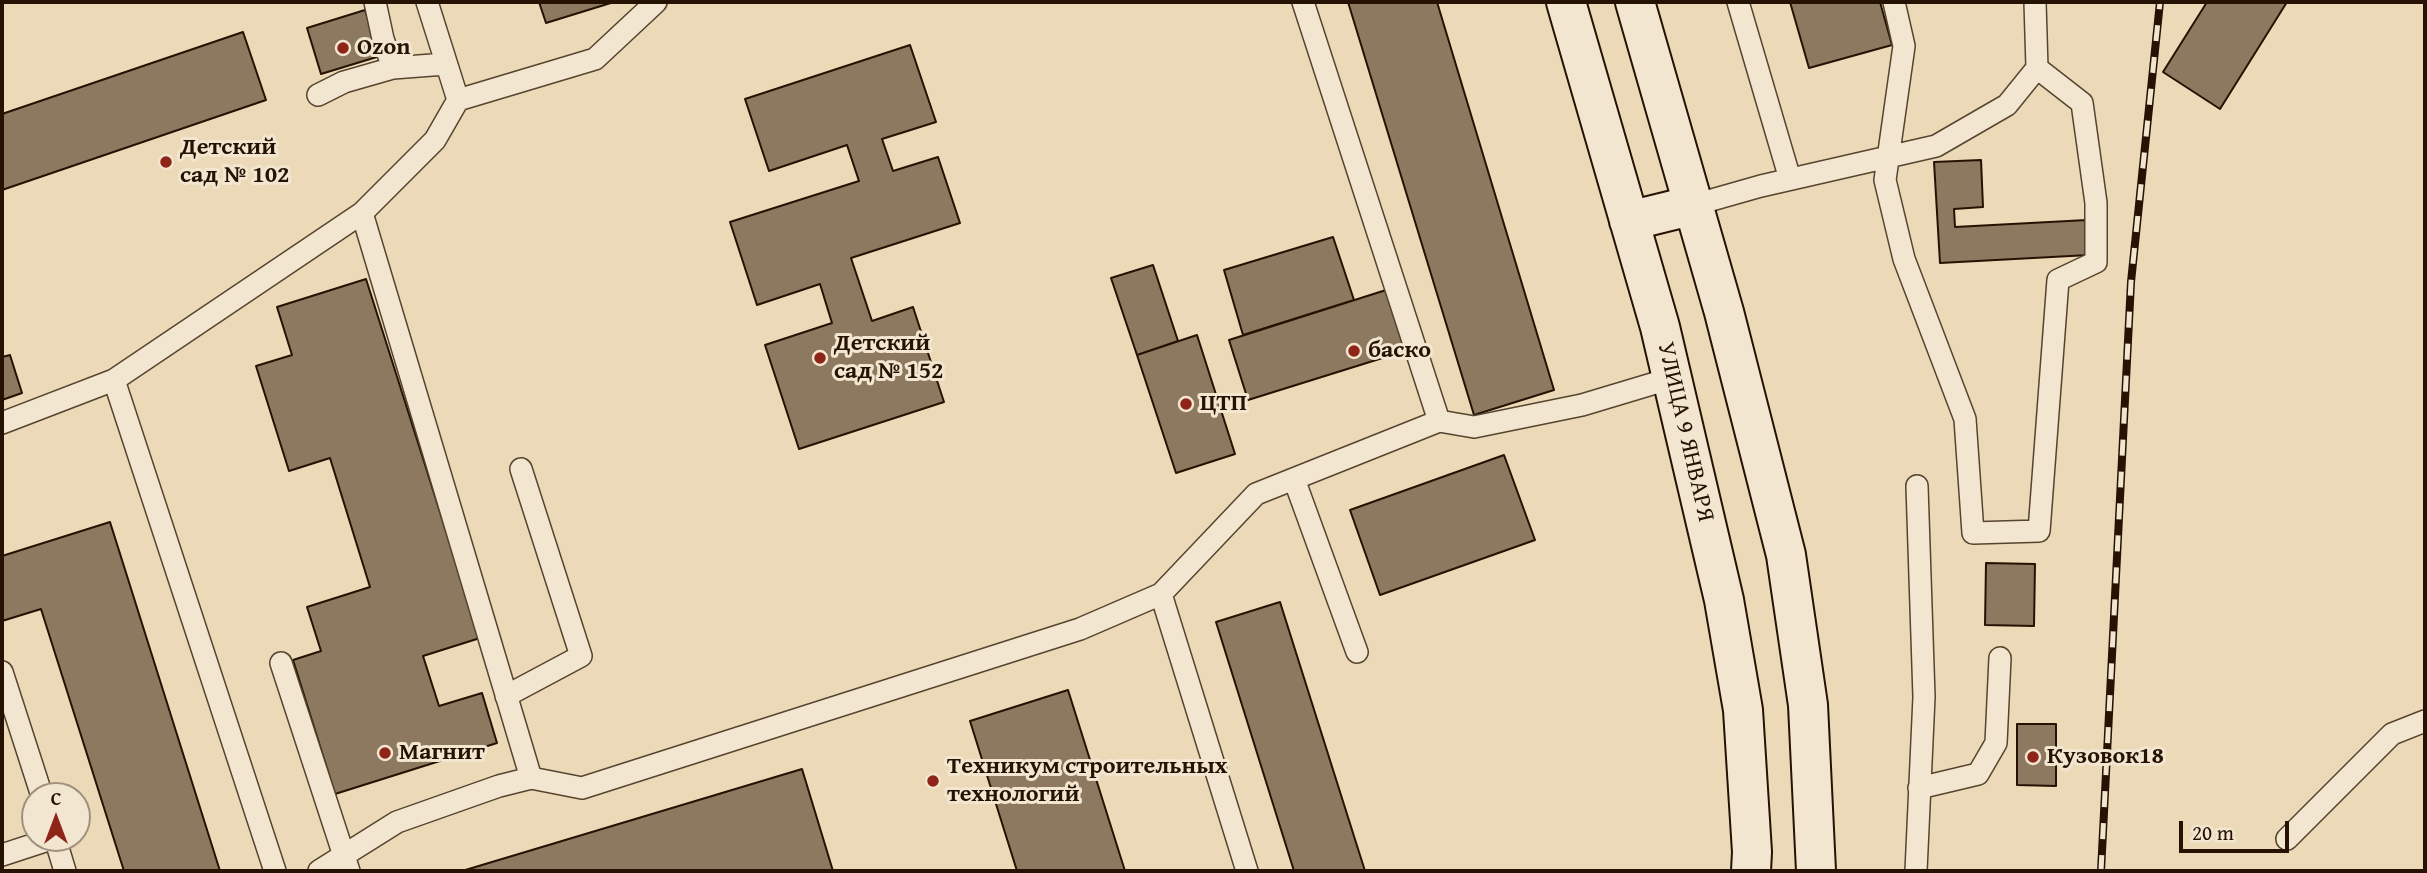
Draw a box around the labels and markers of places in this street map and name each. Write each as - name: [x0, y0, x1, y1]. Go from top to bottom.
- place label: Ozon: [357, 34, 410, 62]
- marker: Ozon: [335, 40, 351, 56]
- place label: Детский сад № 102: [180, 134, 290, 190]
- marker: Детский сад № 102: [158, 154, 174, 170]
- place label: Детский сад № 152: [834, 330, 944, 386]
- place label: баско: [1368, 337, 1431, 365]
- marker: баско: [1346, 343, 1362, 359]
- marker: Детский сад № 152: [812, 350, 828, 366]
- place label: ЦТП: [1200, 390, 1247, 418]
- marker: ЦТП: [1178, 396, 1194, 412]
- place label: Магнит: [399, 739, 485, 767]
- place label: Кузовок18: [2047, 743, 2164, 771]
- marker: Магнит: [377, 745, 393, 761]
- marker: Кузовок18: [2025, 749, 2041, 765]
- place label: Техникум строительных технологий: [947, 753, 1227, 809]
- marker: Техникум строительных технологий: [925, 773, 941, 789]

